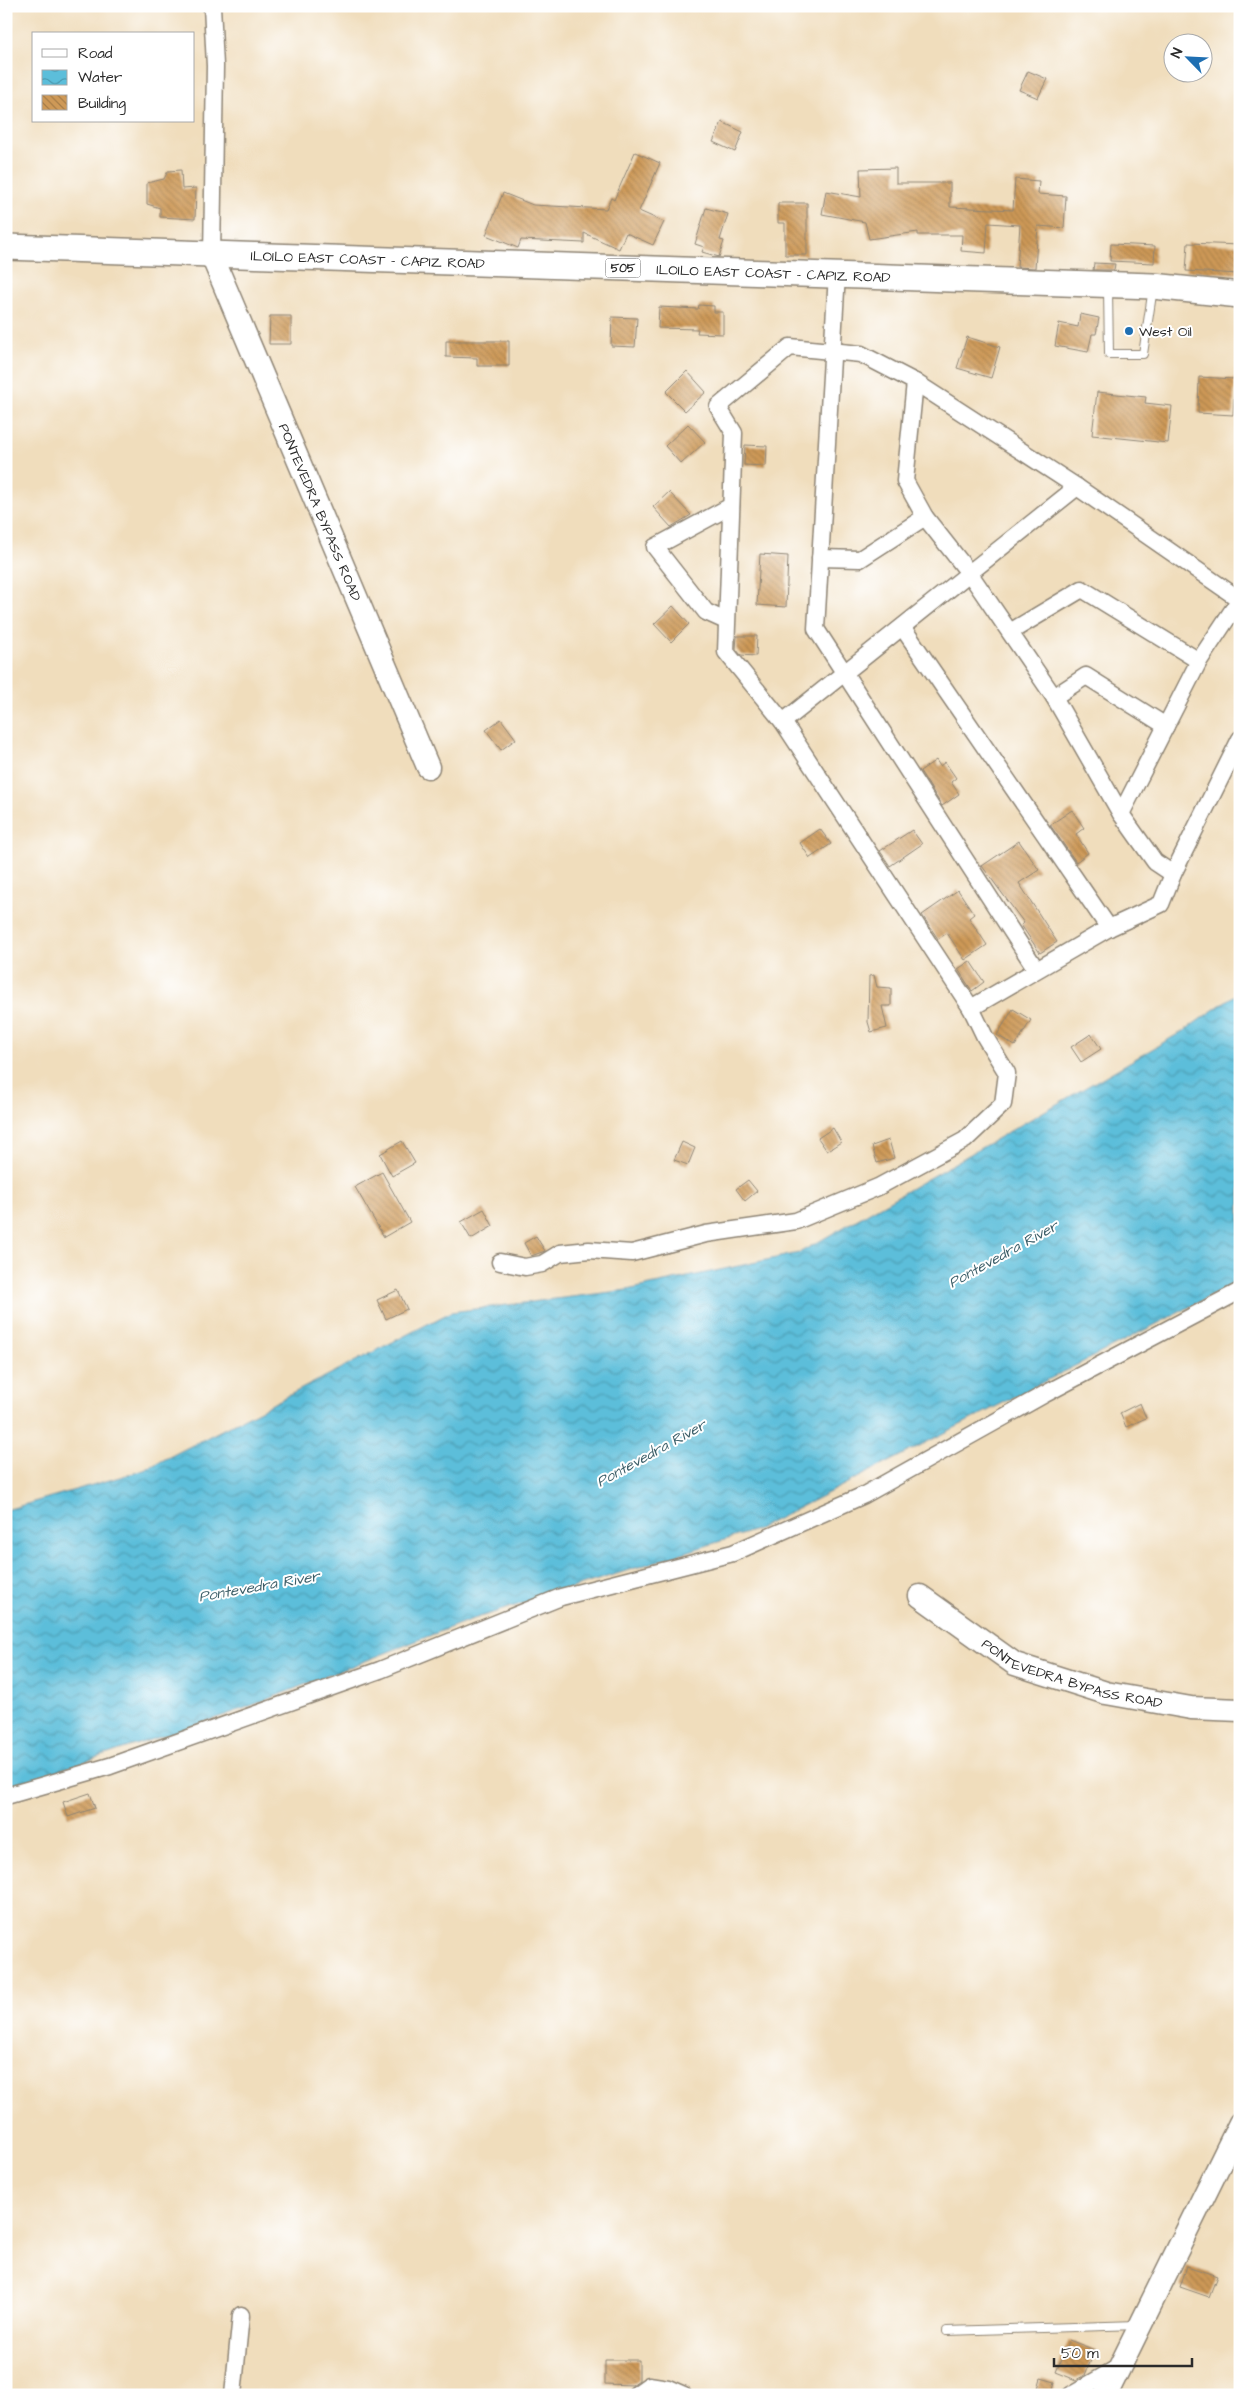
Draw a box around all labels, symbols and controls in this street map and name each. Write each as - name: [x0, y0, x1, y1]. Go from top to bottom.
- legend: [32, 32, 195, 122]
- north arrow: [1164, 32, 1214, 82]
- text: Road: [78, 43, 113, 64]
- text: N: [1166, 45, 1188, 61]
- text: Water: [78, 67, 122, 88]
- text: Building: [78, 93, 126, 115]
- street label: ILOILO EAST COAST – CAPIZ ROAD: [250, 246, 485, 274]
- road number: 505: [606, 258, 640, 278]
- street label: ILOILO EAST COAST – CAPIZ ROAD: [656, 260, 891, 288]
- place label: West Oil: [1139, 322, 1192, 342]
- marker: West Oil: [1123, 325, 1135, 337]
- street label: PONTEVEDRA BYPASS ROAD: [273, 420, 366, 604]
- water label: Pontevedra River: [945, 1215, 1063, 1293]
- water label: Pontevedra River: [593, 1414, 711, 1492]
- water label: Pontevedra River: [197, 1565, 323, 1607]
- street label: PONTEVEDRA BYPASS ROAD: [977, 1634, 1164, 1714]
- scale bar: [1054, 2336, 1191, 2368]
- text: 50 m: [1061, 2343, 1099, 2364]

